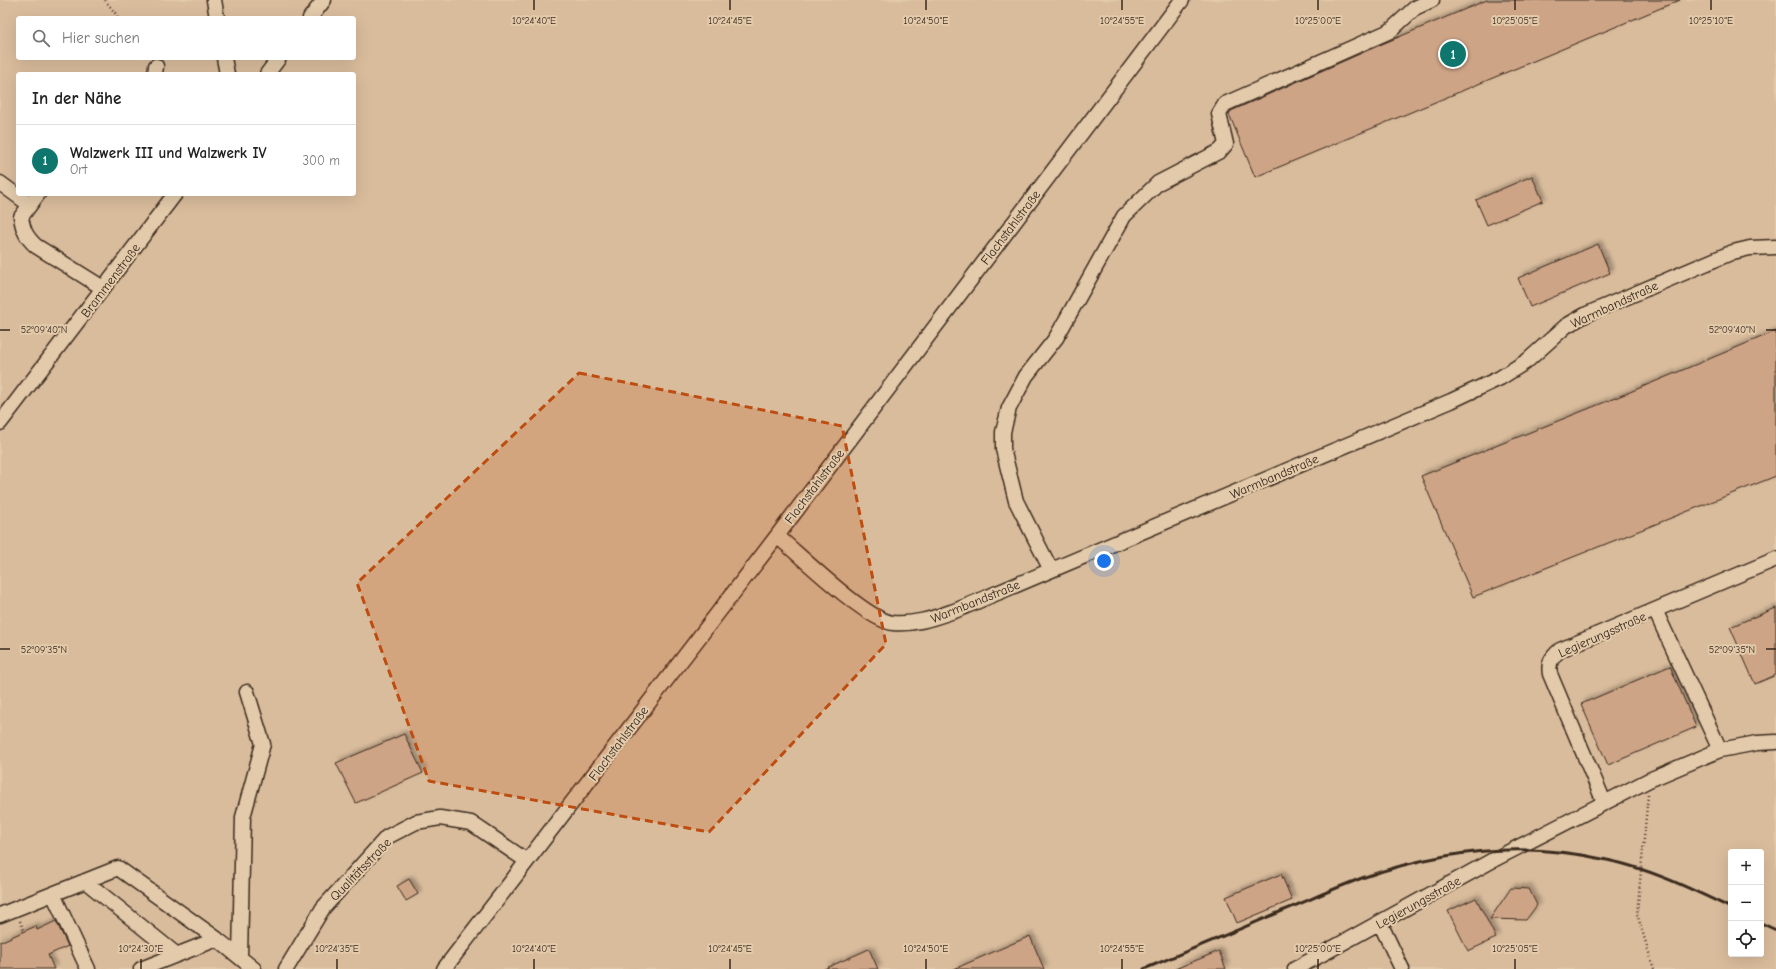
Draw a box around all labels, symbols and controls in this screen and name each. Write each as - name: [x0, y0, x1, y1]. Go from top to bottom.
- text: 10°24'40"E: [512, 15, 556, 27]
- text: 10°24'45"E: [708, 15, 752, 27]
- text: 10°24'50"E: [904, 15, 948, 27]
- text: 10°24'55"E: [1100, 15, 1144, 27]
- text: 10°25'00"E: [1295, 15, 1341, 27]
- text: 10°25'05"E: [1492, 15, 1538, 27]
- text: 10°25'10"E: [1689, 15, 1733, 27]
- search box: [16, 16, 356, 60]
- icon: search: [30, 27, 52, 49]
- text: Hier suchen: [62, 29, 140, 47]
- pin: 1: [1440, 39, 1466, 69]
- text: In der Nähe: [32, 89, 121, 108]
- text: Walzwerk III und Walzwerk IV: [70, 144, 267, 162]
- text: 1: [42, 153, 48, 168]
- text: 300 m: [302, 153, 340, 168]
- text: Ort: [70, 162, 87, 177]
- street label: Flachstahlstraße: [977, 187, 1044, 268]
- street label: Brammenstraße: [78, 240, 143, 320]
- street label: Warmbandstraße: [1568, 277, 1661, 331]
- text: 52°09'40"N: [21, 324, 67, 336]
- text: 52°09'40"N: [1709, 324, 1755, 336]
- street label: Flachstahlstraße: [781, 446, 848, 527]
- street label: Warmbandstraße: [1228, 451, 1321, 502]
- your location: [1094, 551, 1114, 571]
- street label: Warmbandstraße: [928, 577, 1022, 626]
- street label: Legierungsstraße: [1556, 608, 1649, 661]
- text: 52°09'35"N: [21, 644, 67, 656]
- text: 52°09'35"N: [1709, 644, 1755, 656]
- street label: Flachstahlstraße: [585, 703, 652, 784]
- street label: Qualitätsstraße: [327, 834, 394, 904]
- map controls: [1728, 849, 1764, 957]
- button: +: [1728, 849, 1764, 885]
- street label: Legierungsstraße: [1373, 873, 1464, 932]
- button: −: [1728, 885, 1764, 921]
- button: locate: [1728, 921, 1764, 957]
- text: 10°24'30"E: [119, 943, 163, 955]
- text: 10°24'35"E: [315, 943, 359, 955]
- text: 10°24'40"E: [512, 943, 556, 955]
- text: 10°24'45"E: [708, 943, 752, 955]
- text: 10°24'50"E: [904, 943, 948, 955]
- text: 10°24'55"E: [1100, 943, 1144, 955]
- text: 10°25'00"E: [1295, 943, 1341, 955]
- text: 10°25'05"E: [1492, 943, 1538, 955]

